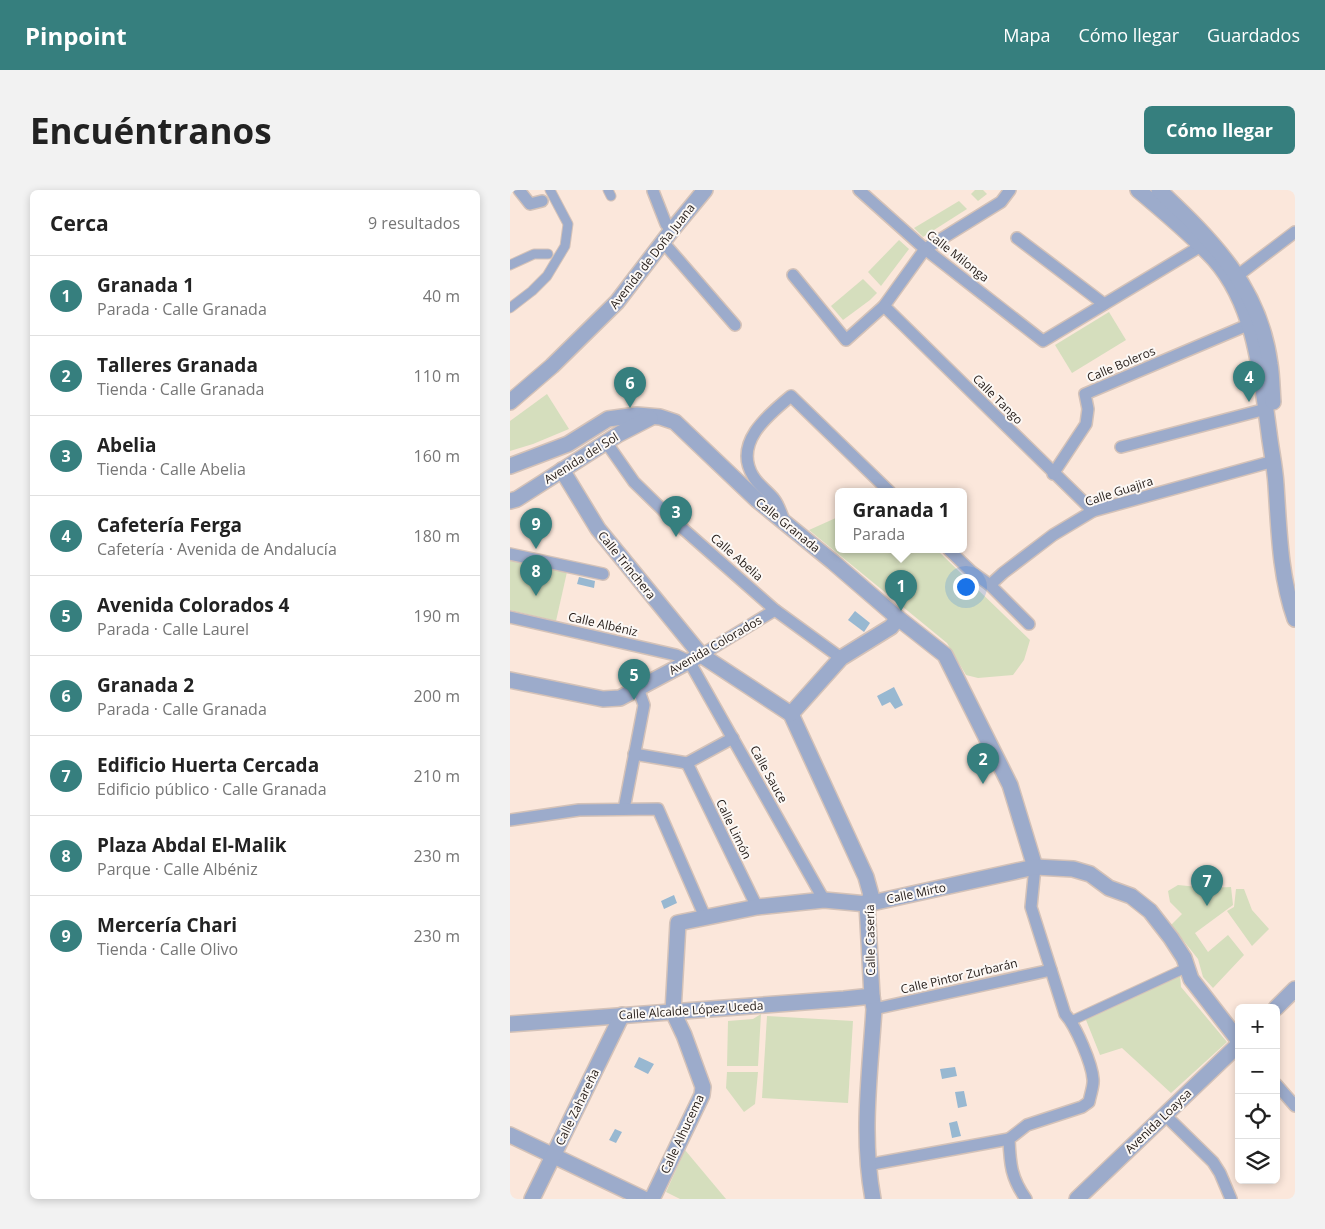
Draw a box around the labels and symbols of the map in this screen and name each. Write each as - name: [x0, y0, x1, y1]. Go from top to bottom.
- street label: Avenida de Doña Juana: [605, 200, 699, 312]
- street label: Calle Milonga: [923, 226, 993, 286]
- street label: Calle Boleros: [1084, 342, 1158, 386]
- pin: 4: [1233, 361, 1265, 402]
- pin: 6: [614, 367, 646, 408]
- street label: Calle Tango: [969, 370, 1027, 428]
- street label: Avenida del Sol: [541, 428, 621, 488]
- street label: Calle Guajira: [1083, 472, 1155, 510]
- street label: Calle Granada: [752, 494, 824, 556]
- pin: 3: [660, 496, 692, 537]
- pin: 9: [520, 508, 552, 549]
- street label: Calle Trinchera: [594, 527, 660, 603]
- street label: Calle Abelia: [707, 529, 767, 585]
- pin: 8: [520, 555, 552, 596]
- pin: 1: [885, 570, 917, 611]
- your location: [953, 574, 979, 600]
- street label: Calle Albéniz: [567, 608, 640, 640]
- street label: Avenida Colorados: [665, 611, 765, 679]
- pin: 5: [618, 659, 650, 700]
- street label: Calle Sauce: [746, 742, 792, 806]
- pin: 2: [967, 743, 999, 784]
- street label: Calle Limón: [712, 796, 756, 862]
- pin: 7: [1191, 865, 1223, 906]
- street label: Calle Mirto: [885, 878, 947, 908]
- street label: Calle Casería: [861, 904, 879, 976]
- street label: Calle Pintor Zurbarán: [899, 954, 1019, 998]
- street label: Calle Alcalde López Uceda: [618, 996, 764, 1024]
- street label: Calle Zahareña: [551, 1066, 603, 1148]
- street label: Avenida Loaysa: [1121, 1085, 1195, 1157]
- street label: Calle Alhucema: [656, 1092, 708, 1176]

